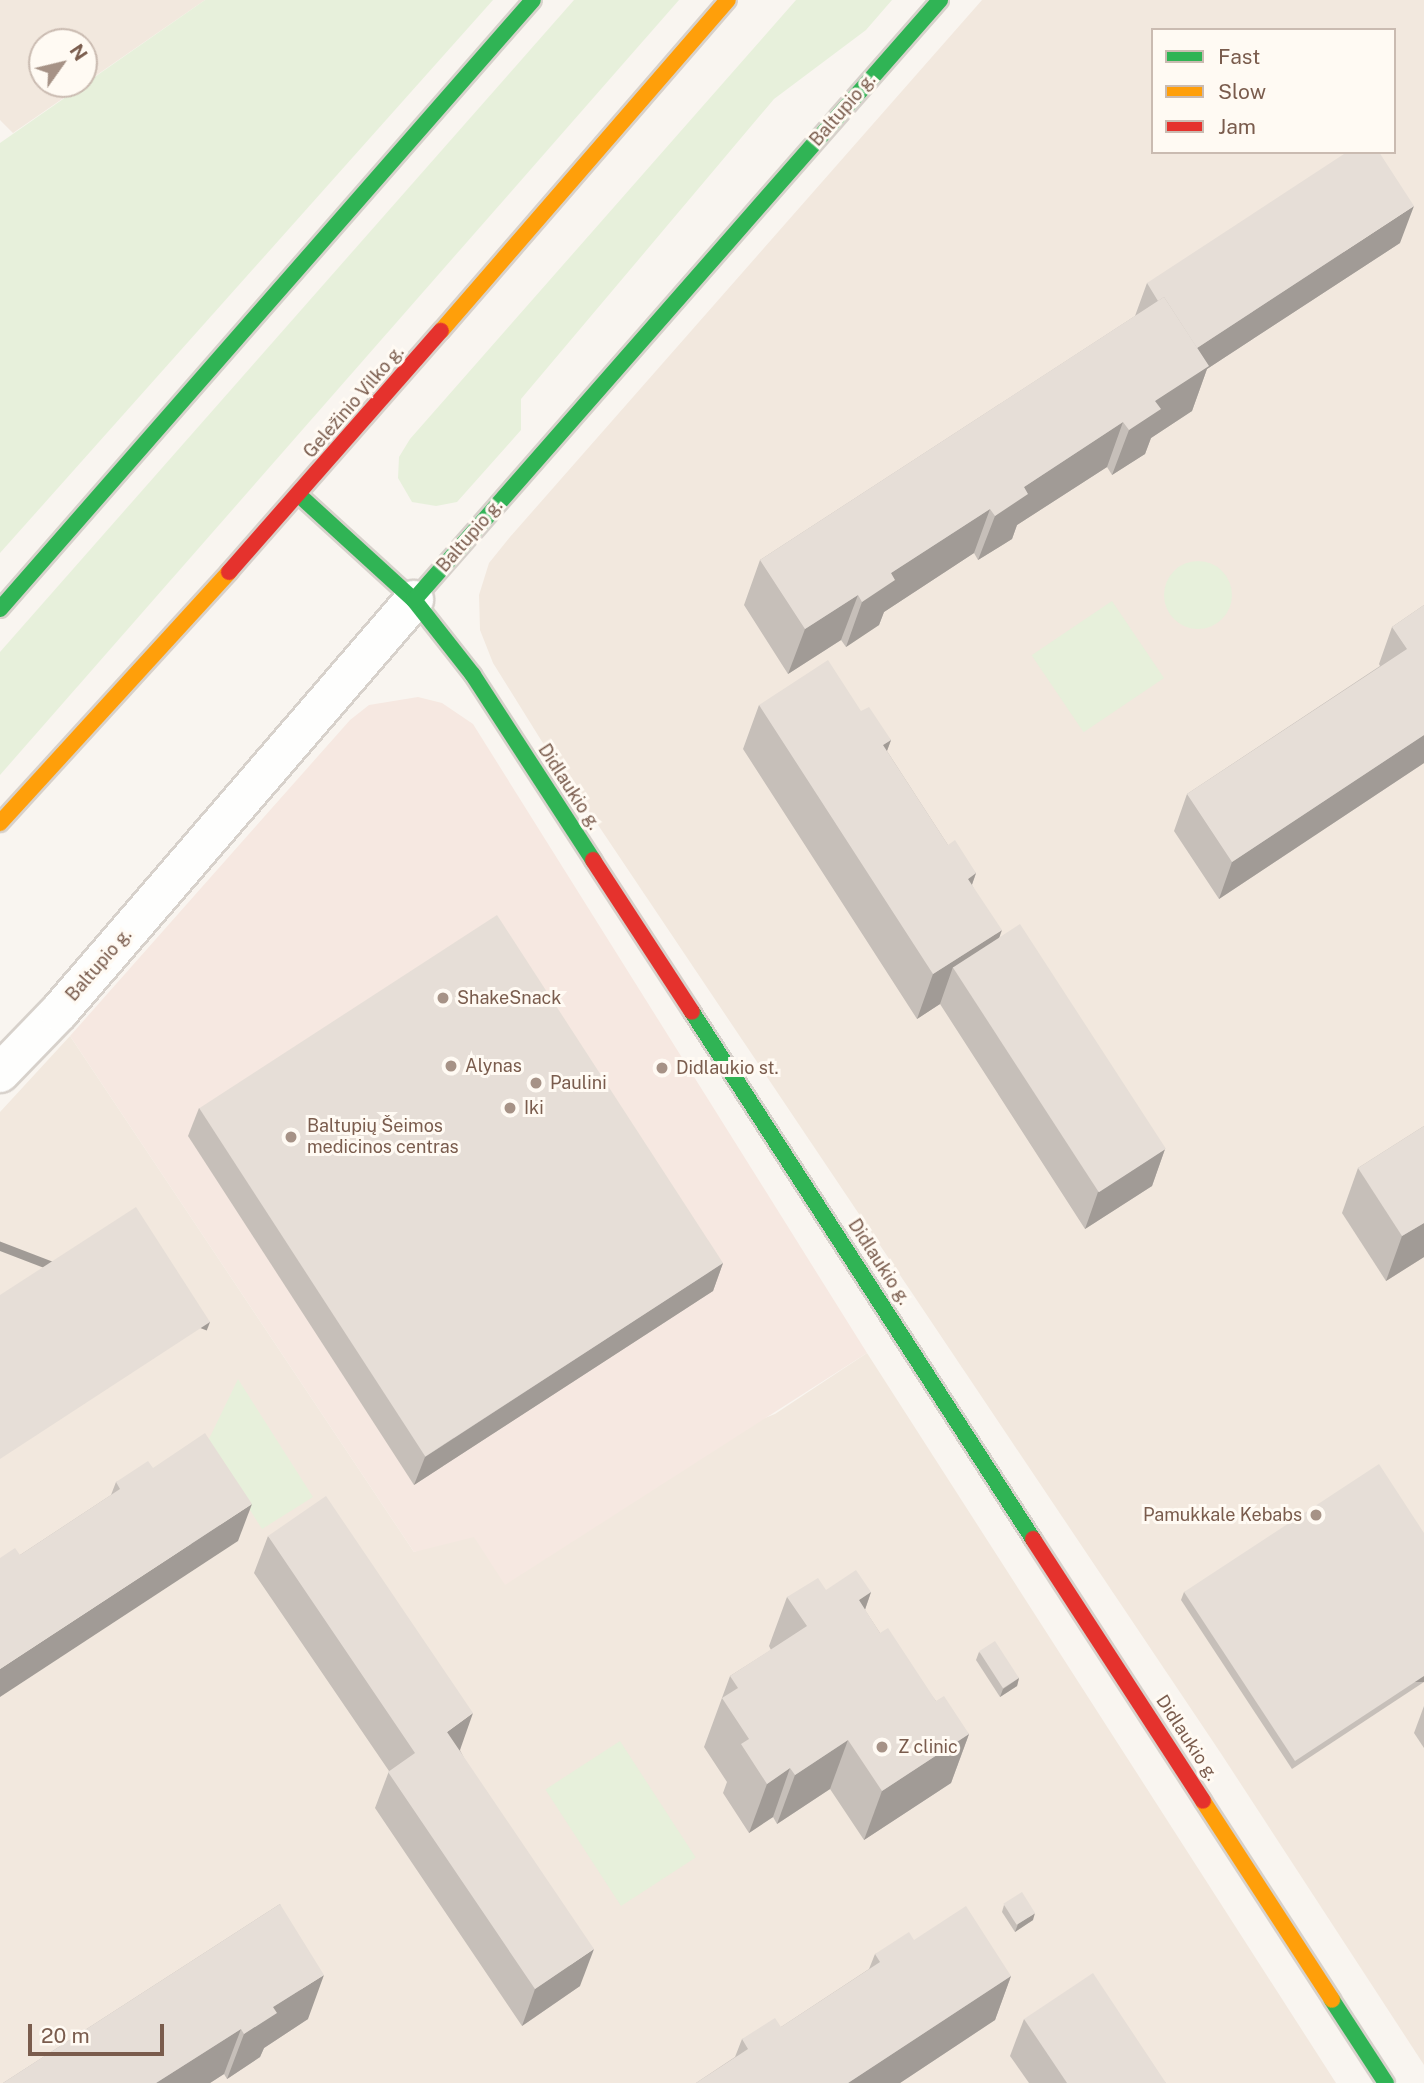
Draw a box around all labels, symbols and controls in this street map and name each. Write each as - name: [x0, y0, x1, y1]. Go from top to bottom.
- north arrow: [28, 28, 98, 98]
- legend: [1151, 28, 1396, 154]
- text: N: [65, 40, 92, 65]
- text: Fast: [1218, 44, 1260, 69]
- street label: Baltupio g.: [806, 69, 880, 151]
- text: Slow: [1218, 79, 1266, 104]
- text: Jam: [1218, 114, 1256, 139]
- street label: Geležinio Vilko g.: [299, 341, 409, 463]
- street label: Baltupio g.: [433, 495, 507, 577]
- street label: Didlaukio g.: [533, 740, 605, 834]
- street label: Baltupio g.: [62, 924, 136, 1006]
- place label: ShakeSnack: [457, 987, 561, 1009]
- marker: ShakeSnack: [435, 990, 451, 1006]
- place label: Alynas: [465, 1055, 522, 1077]
- place label: Didlaukio st.: [676, 1057, 779, 1079]
- marker: Alynas: [443, 1058, 459, 1074]
- marker: Didlaukio st.: [654, 1060, 670, 1076]
- place label: Paulini: [550, 1072, 607, 1094]
- marker: Paulini: [528, 1075, 544, 1091]
- place label: Iki: [524, 1097, 544, 1119]
- marker: Iki: [502, 1100, 518, 1116]
- place label: Baltupių Šeimos medicinos centras: [307, 1116, 459, 1158]
- marker: Baltupių Šeimos medicinos centras: [281, 1127, 301, 1147]
- street label: Didlaukio g.: [843, 1215, 915, 1309]
- place label: Pamukkale Kebabs: [1143, 1504, 1302, 1526]
- marker: Pamukkale Kebabs: [1308, 1507, 1324, 1523]
- street label: Didlaukio g.: [1151, 1691, 1223, 1785]
- place label: Z clinic: [898, 1736, 958, 1758]
- marker: Z clinic: [872, 1737, 892, 1757]
- scale bar: [32, 2010, 168, 2054]
- text: 20 m: [41, 2023, 90, 2048]

